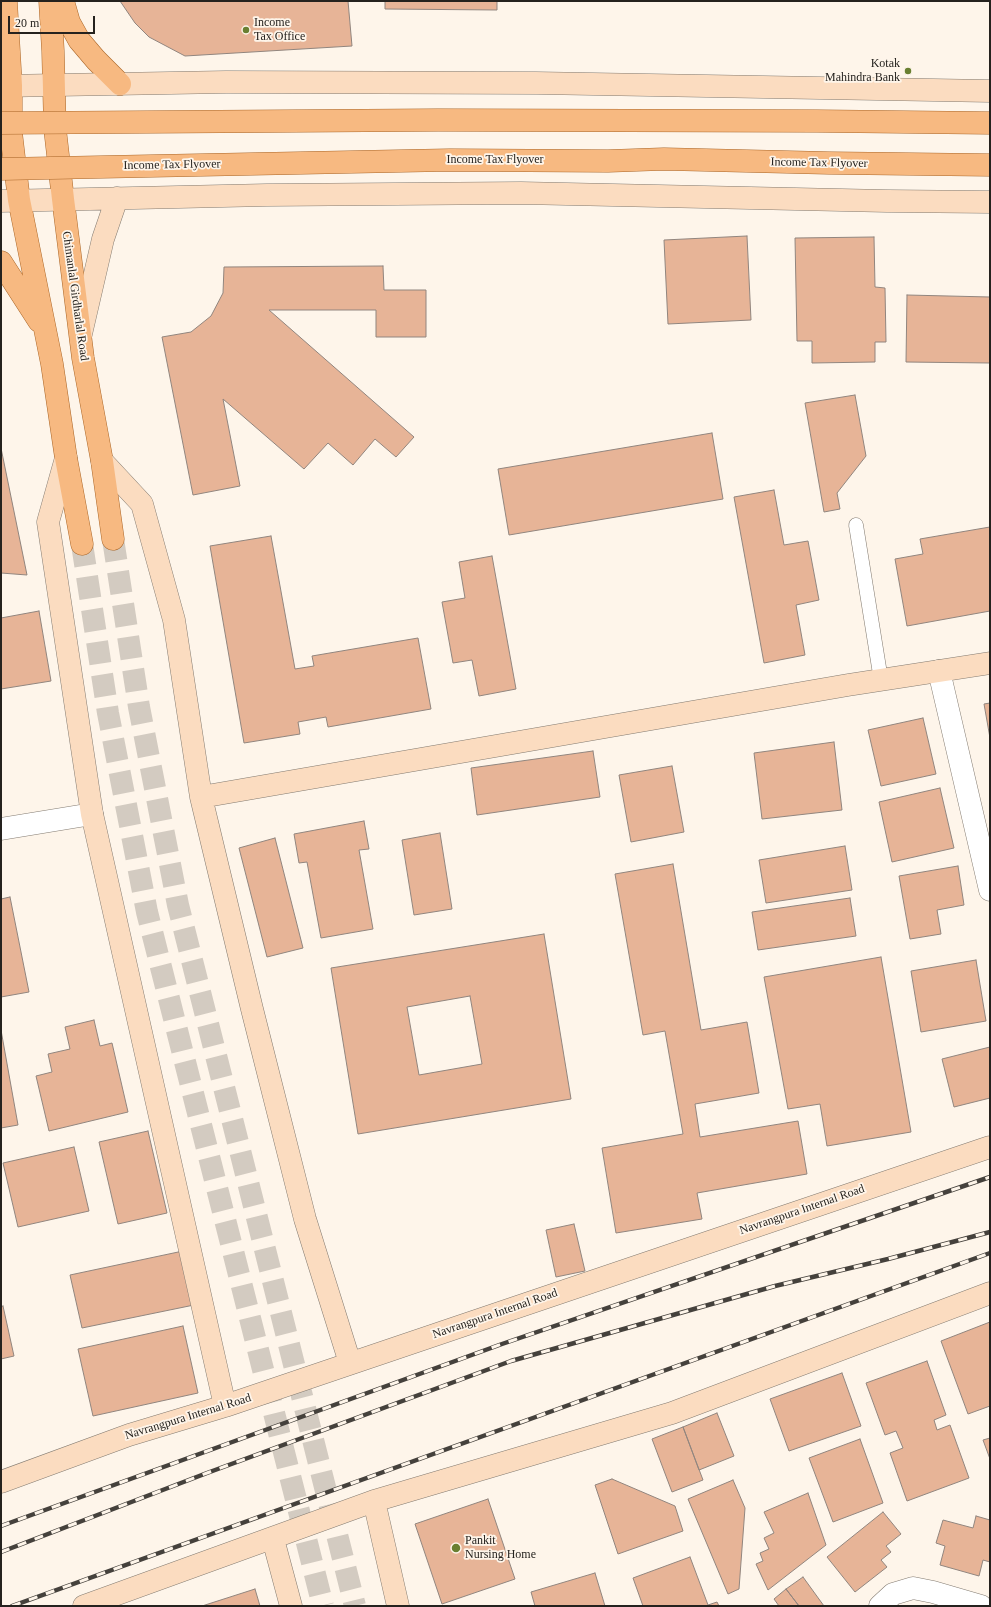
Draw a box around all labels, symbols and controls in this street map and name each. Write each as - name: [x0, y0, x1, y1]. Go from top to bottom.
- scale bar: [10, 8, 97, 34]
- text: 20 m: [15, 16, 39, 30]
- place label: Income Tax Office: [254, 16, 305, 44]
- marker: Income Tax Office: [241, 25, 251, 35]
- place label: Kotak Mahindra Bank: [825, 57, 900, 85]
- marker: Kotak Mahindra Bank: [903, 66, 913, 76]
- street label: Income Tax Flyover: [446, 153, 544, 167]
- street label: Income Tax Flyover: [770, 155, 868, 171]
- street label: Income Tax Flyover: [123, 157, 221, 173]
- street label: Chimanlal Girdharlal Road: [59, 230, 91, 362]
- street label: Navrangpura Internal Road: [738, 1182, 866, 1238]
- street label: Navrangpura Internal Road: [431, 1286, 559, 1342]
- street label: Navrangpura Internal Road: [123, 1391, 253, 1443]
- place label: Pankit Nursing Home: [465, 1534, 536, 1562]
- marker: Pankit Nursing Home: [450, 1542, 462, 1554]

